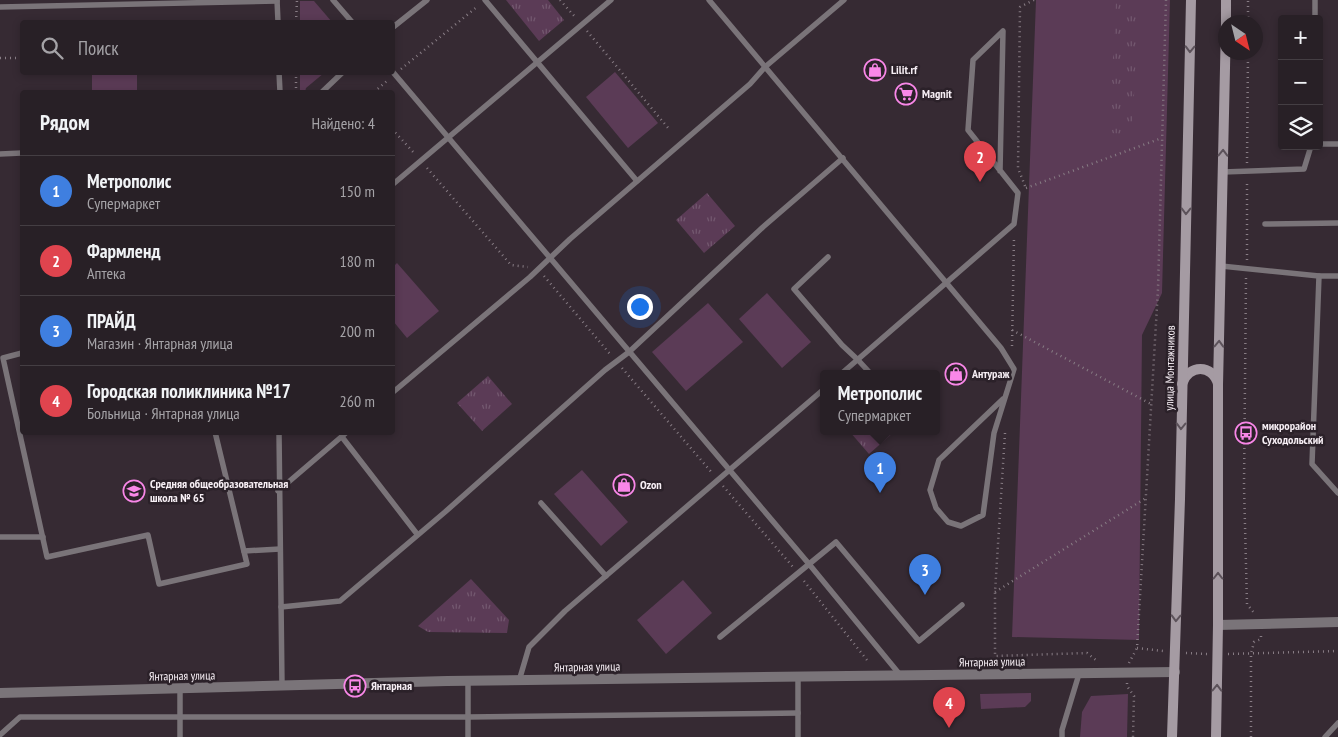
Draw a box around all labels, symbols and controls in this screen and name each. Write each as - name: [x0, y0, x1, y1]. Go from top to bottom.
- north arrow: [1218, 15, 1263, 60]
- map controls: [1278, 15, 1323, 150]
- button: +: [1278, 15, 1323, 60]
- search box: [20, 20, 395, 75]
- icon: search: [38, 34, 66, 62]
- text: Поиск: [78, 36, 119, 60]
- one-way arrow: [1184, 45, 1195, 53]
- shop icon: Lilit.rf: [863, 58, 887, 82]
- button: −: [1278, 60, 1323, 105]
- place label: Lilit.rf: [891, 62, 918, 77]
- supermarket icon: Magnit: [894, 82, 918, 106]
- place label: Magnit: [922, 86, 952, 101]
- button: layers: [1278, 105, 1323, 150]
- text: Рядом: [40, 109, 90, 136]
- text: Найдено: 4: [312, 113, 375, 133]
- pin: 2: [964, 141, 996, 182]
- one-way arrow: [1218, 149, 1228, 157]
- text: Метрополис: [87, 169, 172, 193]
- text: 1: [52, 181, 60, 201]
- text: 150 m: [340, 181, 375, 201]
- text: Супермаркет: [87, 193, 160, 213]
- one-way arrow: [1181, 208, 1191, 215]
- text: Фармленд: [87, 239, 160, 263]
- text: 2: [52, 251, 60, 271]
- text: 180 m: [340, 251, 375, 271]
- text: Аптека: [87, 263, 126, 283]
- your location: [627, 294, 653, 320]
- text: ПРАЙД: [87, 309, 136, 333]
- text: 3: [52, 321, 60, 341]
- text: 200 m: [340, 321, 375, 341]
- street label: улица Монтажников: [1161, 325, 1178, 411]
- text: Магазин · Янтарная улица: [87, 333, 233, 353]
- one-way arrow: [1214, 340, 1225, 348]
- shop icon: Антураж: [944, 362, 968, 386]
- place label: Антураж: [971, 366, 1010, 381]
- popup: [820, 370, 940, 435]
- text: Городская поликлиника №17: [87, 379, 291, 403]
- text: Метрополис: [838, 381, 922, 405]
- text: 4: [52, 391, 60, 411]
- text: 260 m: [340, 391, 375, 411]
- text: Больница · Янтарная улица: [87, 403, 240, 423]
- text: Супермаркет: [838, 405, 911, 425]
- place label: микрорайон Суходольский: [1262, 418, 1324, 447]
- bus stop icon: микрорайон Суходольский: [1234, 421, 1258, 445]
- one-way arrow: [1176, 422, 1187, 430]
- pin: 1: [864, 452, 896, 493]
- shop icon: Ozon: [612, 473, 636, 497]
- place label: Средняя общеобразовательная школа № 65: [150, 476, 288, 505]
- place label: Ozon: [640, 477, 662, 492]
- school or university icon: Средняя общеобразовательная школа № 65: [122, 479, 146, 503]
- pin: 3: [909, 554, 941, 595]
- one-way arrow: [1213, 572, 1223, 580]
- one-way arrow: [1171, 614, 1181, 622]
- street label: Янтарная улица: [959, 653, 1025, 670]
- street label: Янтарная улица: [554, 658, 620, 675]
- street label: Янтарная улица: [149, 667, 215, 684]
- bus stop icon: Янтарная: [343, 674, 367, 698]
- place label: Янтарная: [371, 678, 412, 693]
- one-way arrow: [1212, 684, 1223, 692]
- pin: 4: [933, 687, 965, 728]

